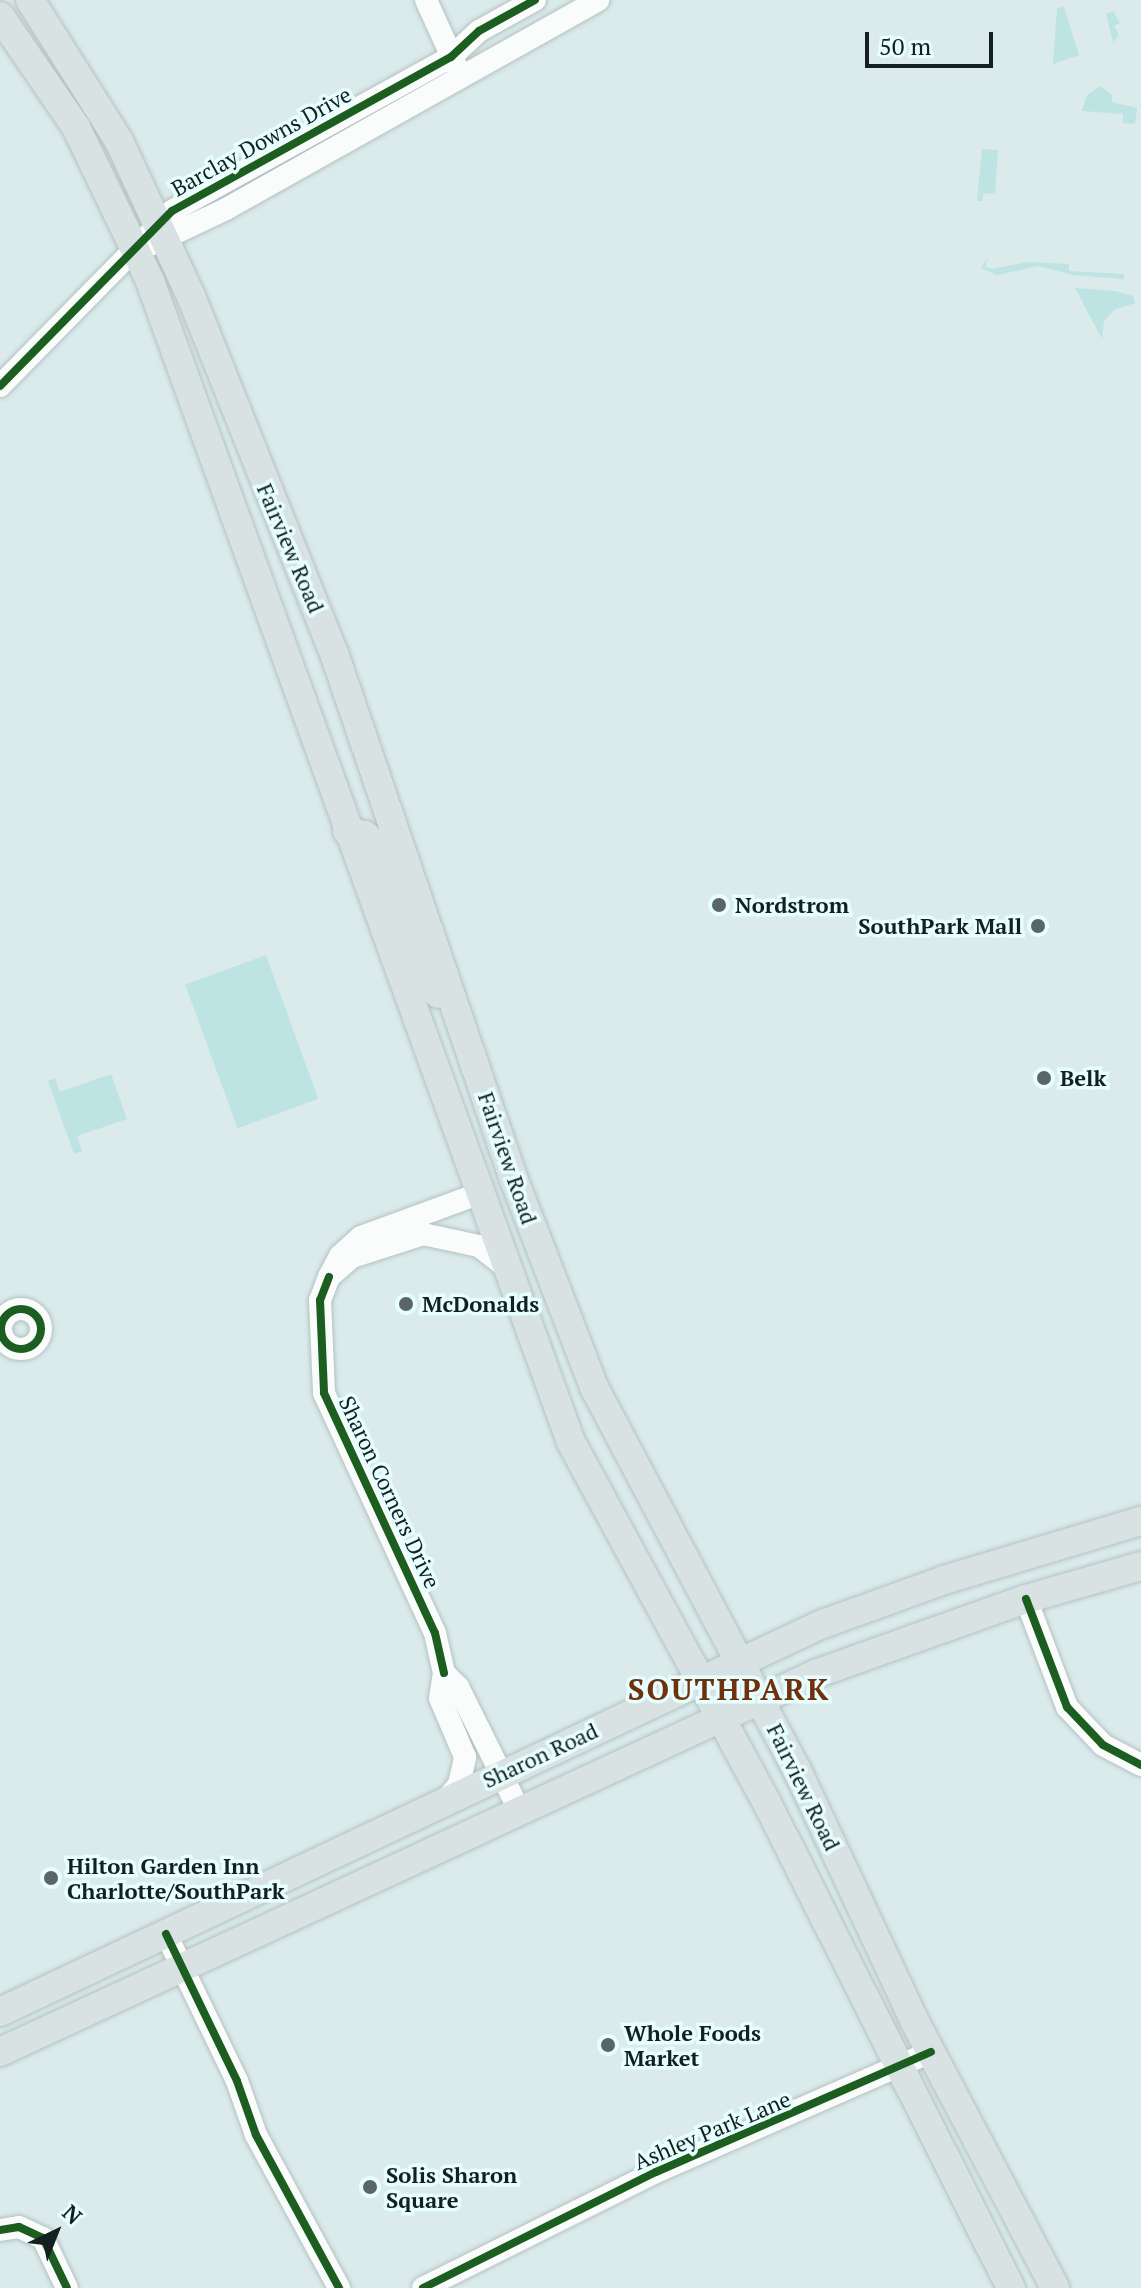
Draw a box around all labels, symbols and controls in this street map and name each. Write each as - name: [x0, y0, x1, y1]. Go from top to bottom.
- scale bar: [869, 16, 997, 66]
- text: 50 m: [879, 30, 931, 62]
- street label: Barclay Downs Drive: [167, 81, 355, 201]
- street label: Fairview Road: [252, 479, 330, 617]
- place label: Nordstrom: [735, 892, 849, 918]
- marker: Nordstrom: [710, 896, 728, 914]
- place label: SouthPark Mall: [858, 913, 1022, 939]
- marker: SouthPark Mall: [1029, 917, 1047, 935]
- place label: Belk: [1060, 1065, 1106, 1091]
- marker: Belk: [1035, 1069, 1053, 1087]
- street label: Fairview Road: [473, 1089, 543, 1227]
- place label: McDonalds: [422, 1291, 539, 1317]
- marker: McDonalds: [397, 1295, 415, 1313]
- street label: Sharon Corners Drive: [334, 1392, 446, 1592]
- district label: SOUTHPARK: [628, 1671, 830, 1707]
- street label: Sharon Road: [478, 1717, 602, 1793]
- street label: Fairview Road: [762, 1719, 846, 1855]
- place label: Hilton Garden Inn Charlotte/SouthPark: [67, 1852, 285, 1904]
- marker: Hilton Garden Inn Charlotte/SouthPark: [42, 1869, 60, 1887]
- place label: Whole Foods Market: [624, 2019, 761, 2070]
- marker: Whole Foods Market: [599, 2036, 617, 2054]
- street label: Ashley Park Lane: [630, 2085, 794, 2175]
- place label: Solis Sharon Square: [386, 2161, 517, 2212]
- marker: Solis Sharon Square: [361, 2178, 379, 2196]
- north arrow: [16, 2192, 96, 2272]
- text: N: [57, 2198, 89, 2230]

